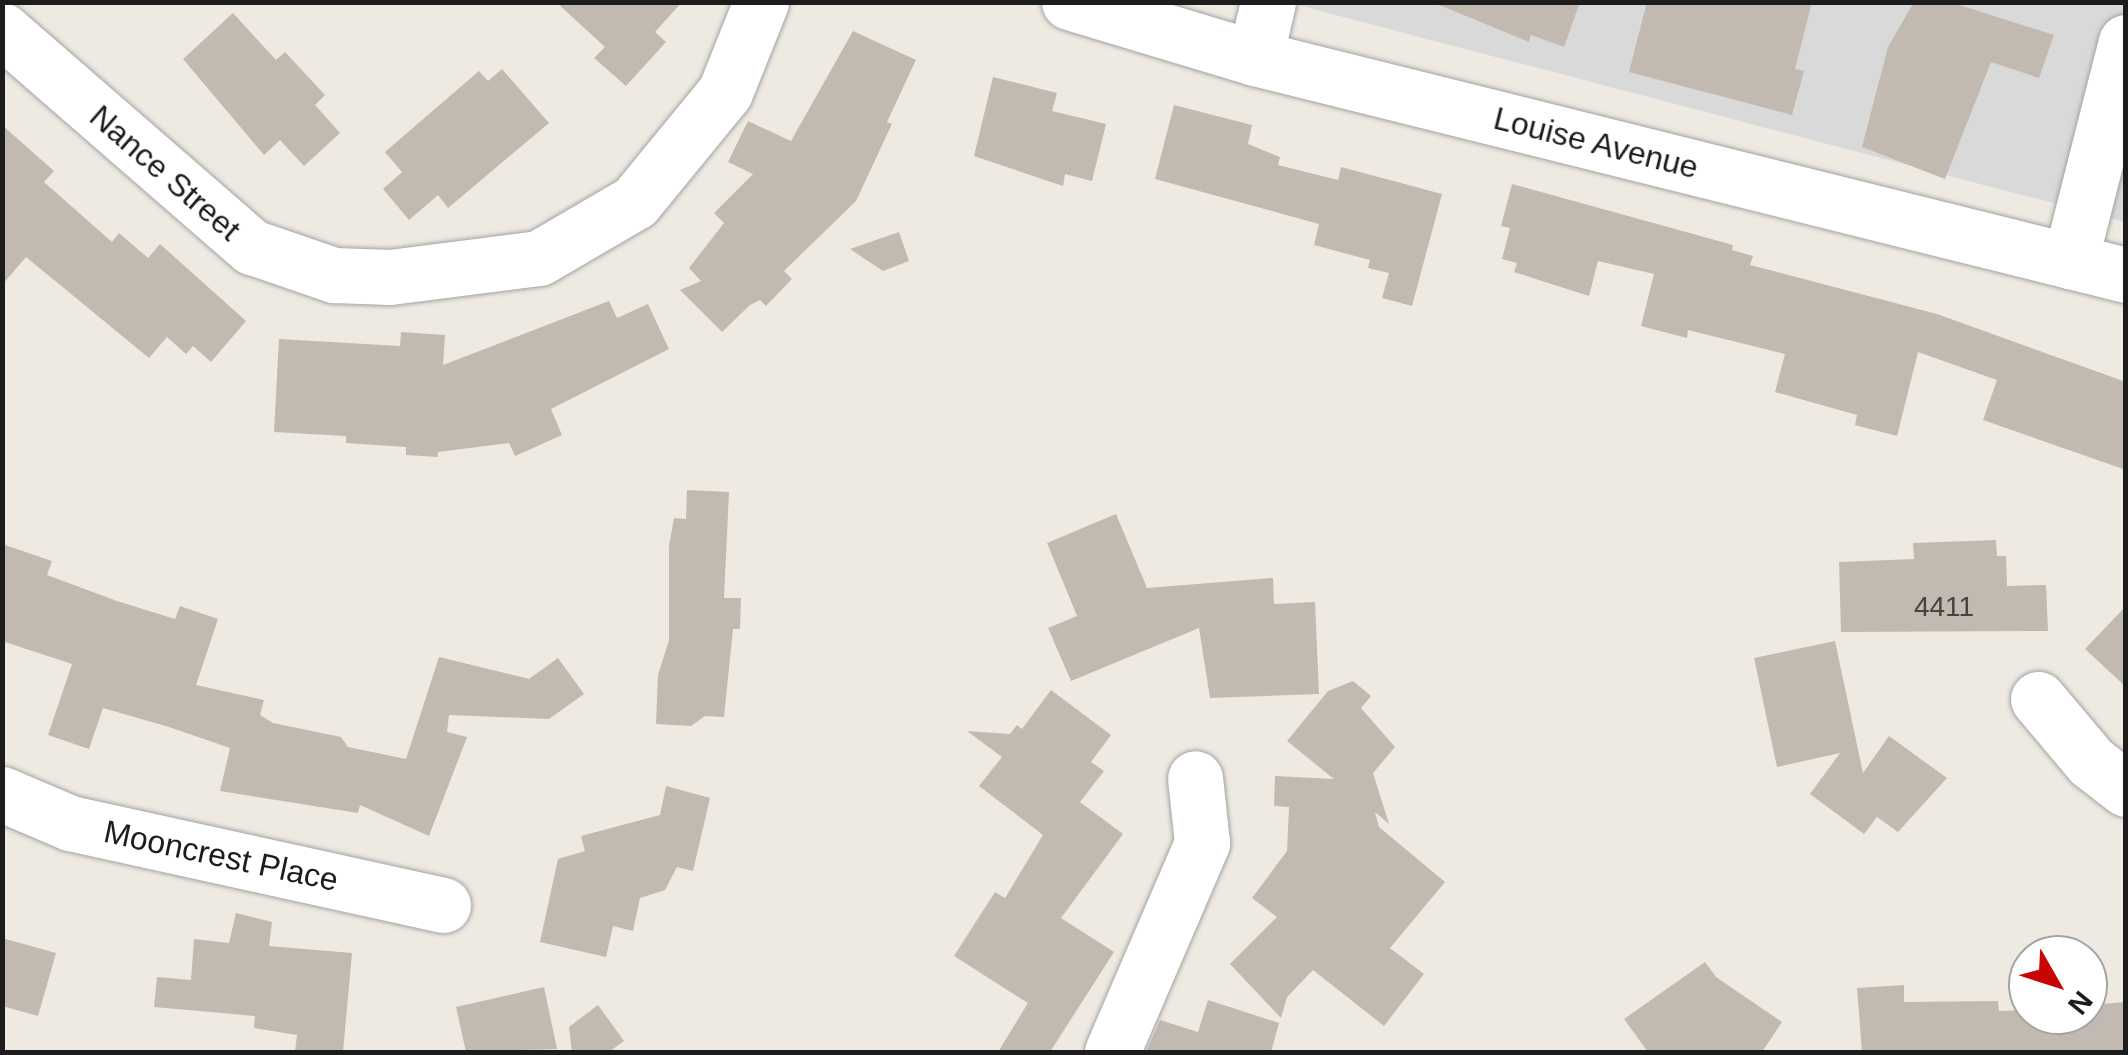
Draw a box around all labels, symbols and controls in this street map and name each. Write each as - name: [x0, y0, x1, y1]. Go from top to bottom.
- street label: Nance Street: [82, 97, 248, 249]
- street label: Louise Avenue: [1489, 99, 1703, 187]
- house number: 4411: [1914, 590, 1974, 624]
- street label: Mooncrest Place: [100, 812, 342, 900]
- north arrow: [2008, 935, 2108, 1035]
- text: N: [2062, 985, 2099, 1021]

